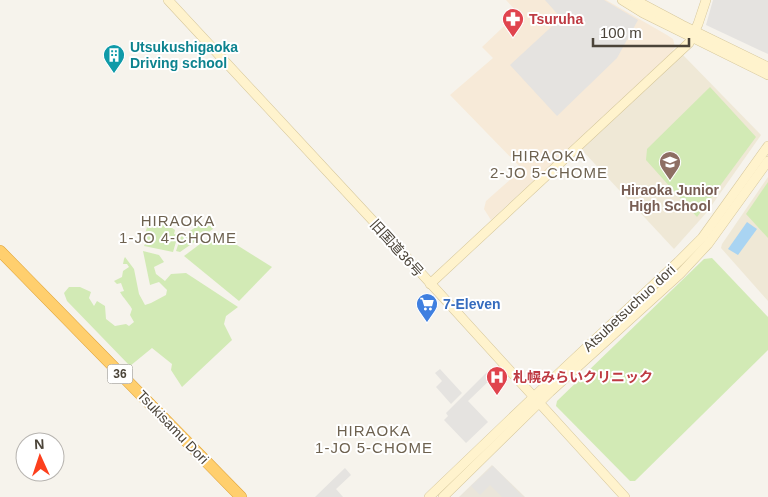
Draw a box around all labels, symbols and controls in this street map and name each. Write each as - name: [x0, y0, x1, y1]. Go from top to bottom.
- pharmacy icon: Tsuruha: [501, 7, 525, 38]
- place label: Tsuruha: [529, 11, 583, 27]
- scale bar: [593, 15, 689, 47]
- text: 100 m: [600, 24, 642, 41]
- place label: Utsukushigaoka Driving school: [130, 39, 238, 71]
- building icon: Utsukushigaoka Driving school: [102, 43, 126, 74]
- district label: HIRAOKA 2-JO 5-CHOME: [490, 147, 608, 181]
- school or university icon: Hiraoka Junior High School: [658, 150, 682, 181]
- place label: Hiraoka Junior High School: [621, 182, 720, 214]
- district label: HIRAOKA 1-JO 4-CHOME: [119, 212, 237, 246]
- street label: 旧国道36号: [367, 216, 427, 280]
- street label: Atsubetsuchuo dori: [580, 261, 678, 355]
- supermarket icon: 7-Eleven: [415, 292, 439, 323]
- place label: 7-Eleven: [443, 296, 501, 312]
- road number: 36: [108, 364, 132, 384]
- hospital icon: 札幌みらいクリニック: [485, 365, 509, 396]
- place label: 札幌みらいクリニック: [513, 369, 653, 385]
- street label: Tsukisamu Dori: [134, 387, 212, 467]
- district label: HIRAOKA 1-JO 5-CHOME: [315, 422, 433, 456]
- north arrow: [15, 432, 65, 482]
- text: N: [34, 436, 45, 452]

